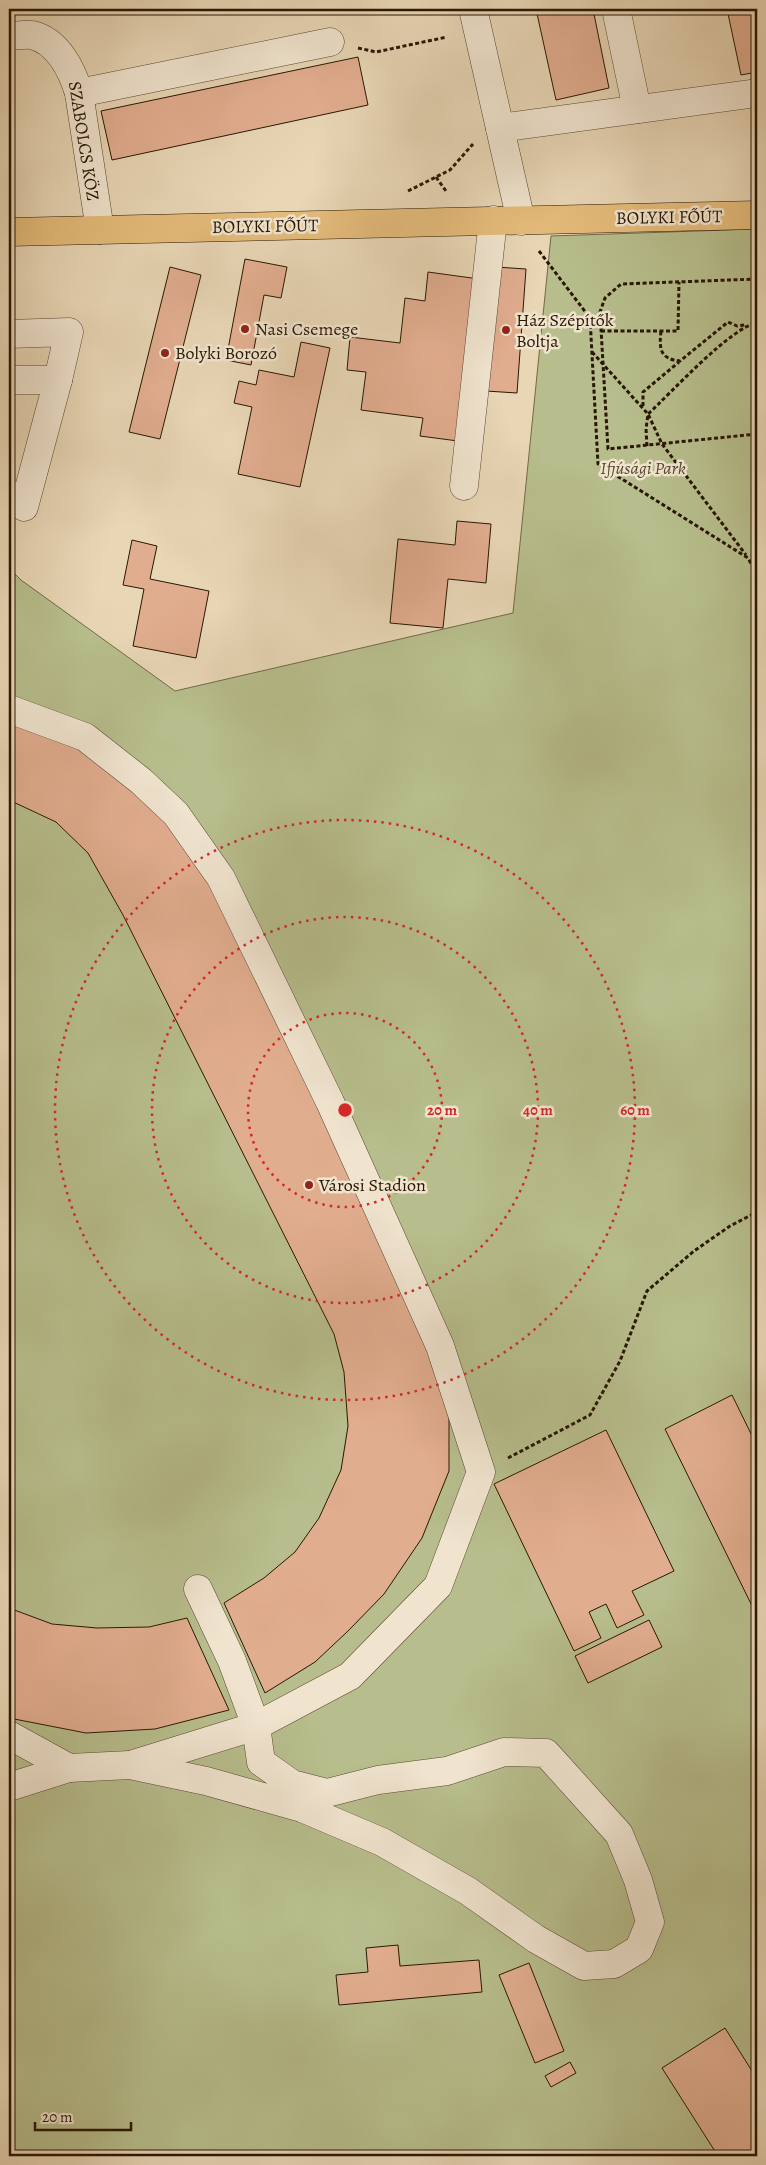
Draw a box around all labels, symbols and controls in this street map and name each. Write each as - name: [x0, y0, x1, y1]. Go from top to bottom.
- street label: SZABOLCS KÖZ: [63, 80, 105, 202]
- street label: BOLYKI FŐÚT: [616, 204, 722, 230]
- street label: BOLYKI FŐÚT: [212, 213, 318, 239]
- place label: Ház Szépítők Boltja: [516, 308, 614, 353]
- place label: Nasi Csemege: [255, 317, 358, 341]
- marker: Nasi Csemege: [239, 323, 251, 335]
- marker: Ház Szépítők Boltja: [500, 324, 512, 336]
- place label: Bolyki Borozó: [175, 341, 277, 365]
- marker: Bolyki Borozó: [159, 347, 171, 359]
- park label: Ifjúsági Park: [600, 456, 686, 480]
- text: 20 m: [427, 1100, 457, 1120]
- text: 40 m: [523, 1100, 553, 1120]
- text: 60 m: [620, 1100, 650, 1120]
- centre of rings: [336, 1101, 354, 1119]
- place label: Városi Stadion: [318, 1173, 426, 1197]
- marker: Városi Stadion: [303, 1179, 315, 1191]
- scale bar: [35, 2100, 131, 2132]
- text: 20 m: [42, 2107, 73, 2127]

